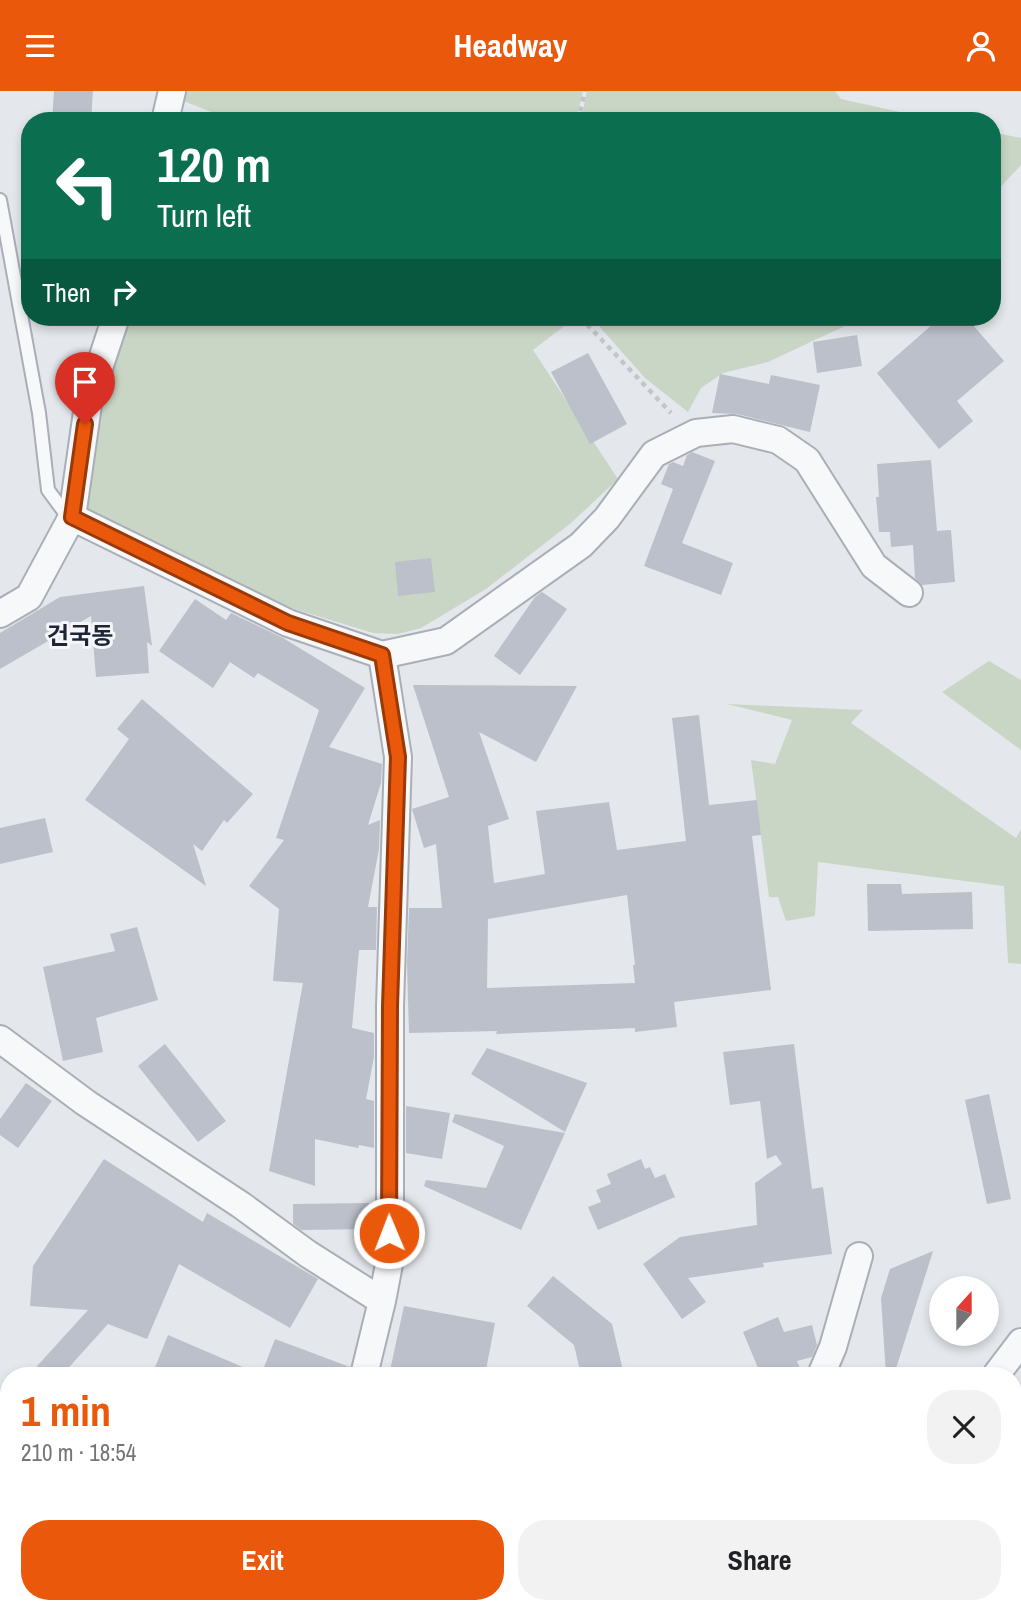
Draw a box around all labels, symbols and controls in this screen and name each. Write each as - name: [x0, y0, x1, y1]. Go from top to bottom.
- text: Headway: [454, 24, 567, 67]
- icon: menu: [21, 27, 59, 65]
- icon: person: [962, 27, 1000, 65]
- text: 120 m: [157, 131, 271, 197]
- icon: left: [42, 140, 133, 231]
- text: Turn left: [157, 194, 251, 237]
- icon: right: [105, 273, 143, 311]
- text: Then: [42, 275, 91, 310]
- pin: [55, 352, 115, 424]
- icon: arrive: [66, 363, 104, 401]
- district label: 건국동: [47, 619, 113, 651]
- position arrow: [352, 1196, 426, 1270]
- north arrow: [929, 1276, 999, 1346]
- map controls: [929, 1276, 999, 1346]
- text: 1 min: [21, 1383, 111, 1439]
- button: close: [927, 1390, 1001, 1464]
- text: 210 m · 18:54: [21, 1437, 136, 1468]
- button: Exit: [21, 1520, 504, 1600]
- button: Share: [518, 1520, 1001, 1600]

